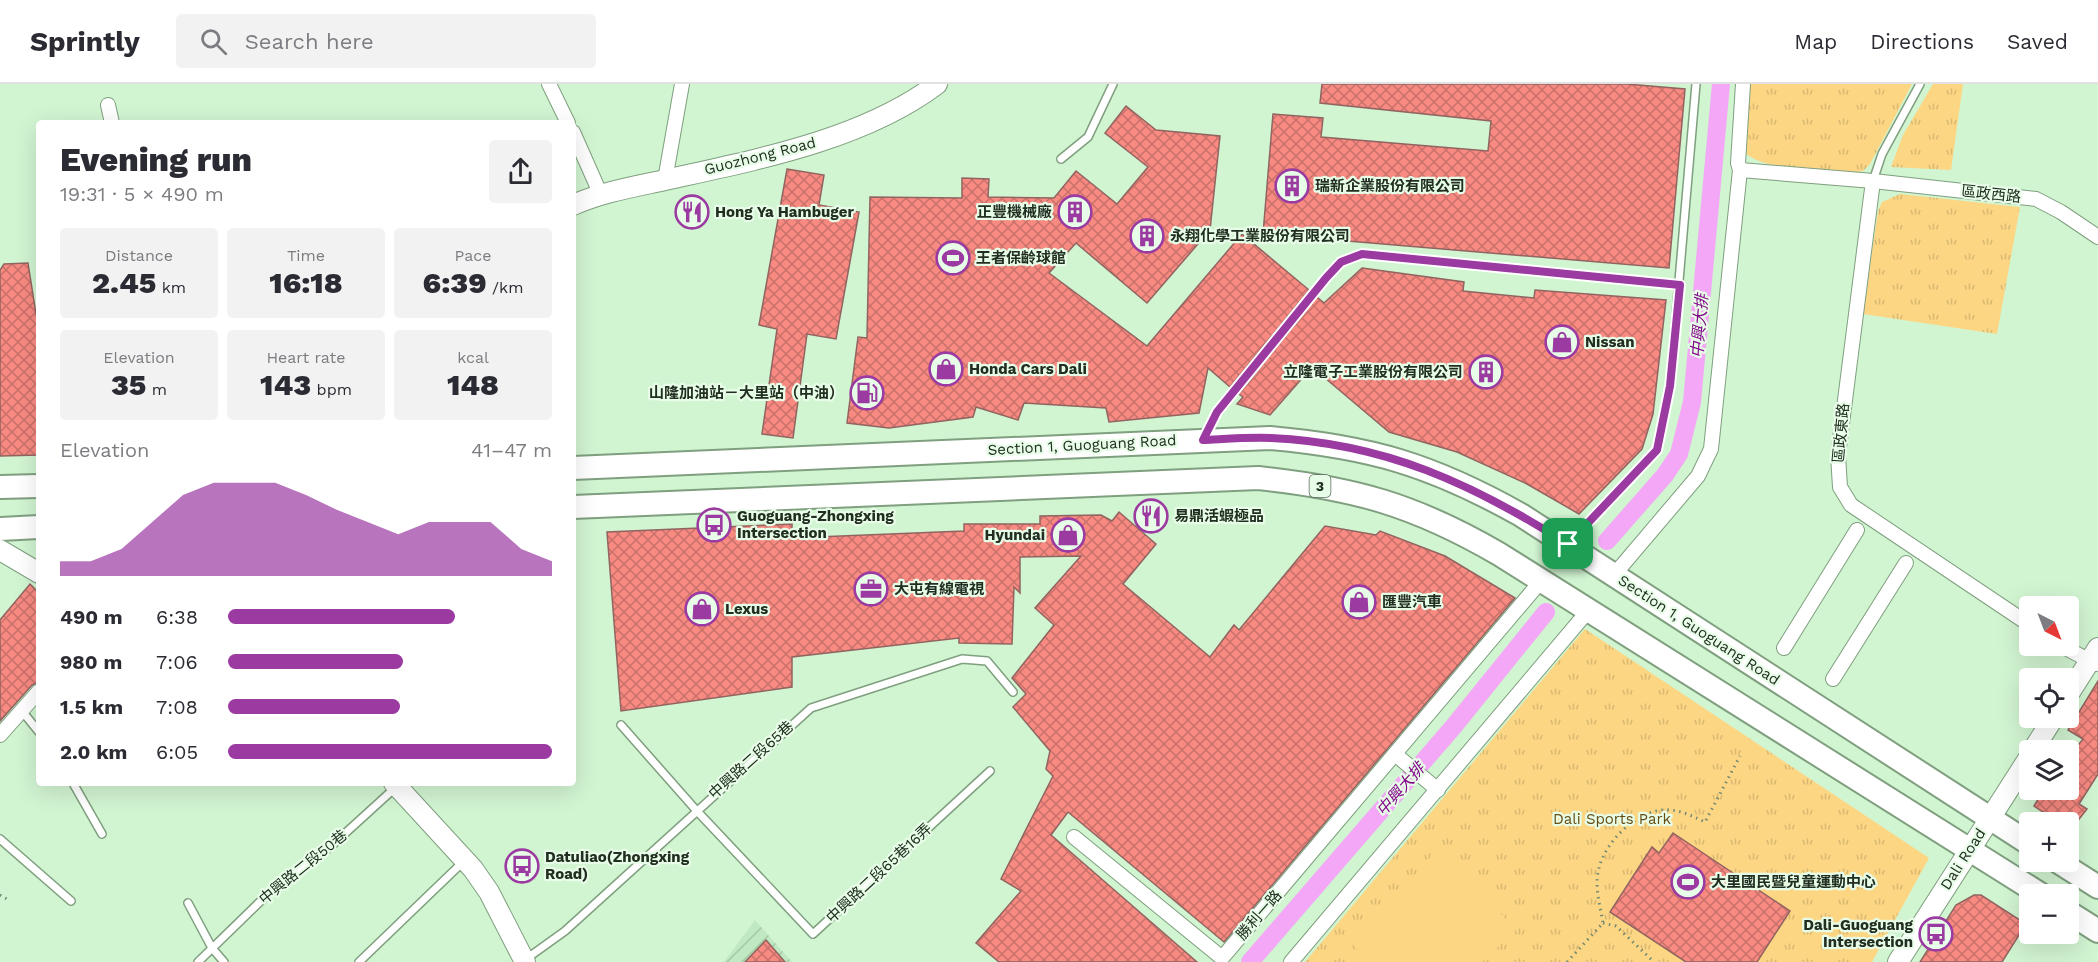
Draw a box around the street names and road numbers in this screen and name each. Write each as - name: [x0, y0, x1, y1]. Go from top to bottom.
- street label: Guozhong Road: [702, 133, 818, 179]
- street label: 區政西路: [1960, 182, 2022, 206]
- street label: 區政東路: [1829, 402, 1853, 464]
- street label: Section 1, Guoguang Road: [987, 431, 1177, 459]
- road number: 3: [1310, 475, 1330, 497]
- street label: Section 1, Guoguang Road: [1615, 571, 1783, 689]
- street label: 中興路二段65巷: [705, 717, 797, 803]
- street label: 中興路二段65巷16弄: [822, 819, 936, 927]
- street label: Dali Road: [1936, 825, 1990, 893]
- street label: 中興路二段50巷: [255, 826, 351, 908]
- street label: 勝利一路: [1233, 886, 1285, 944]

